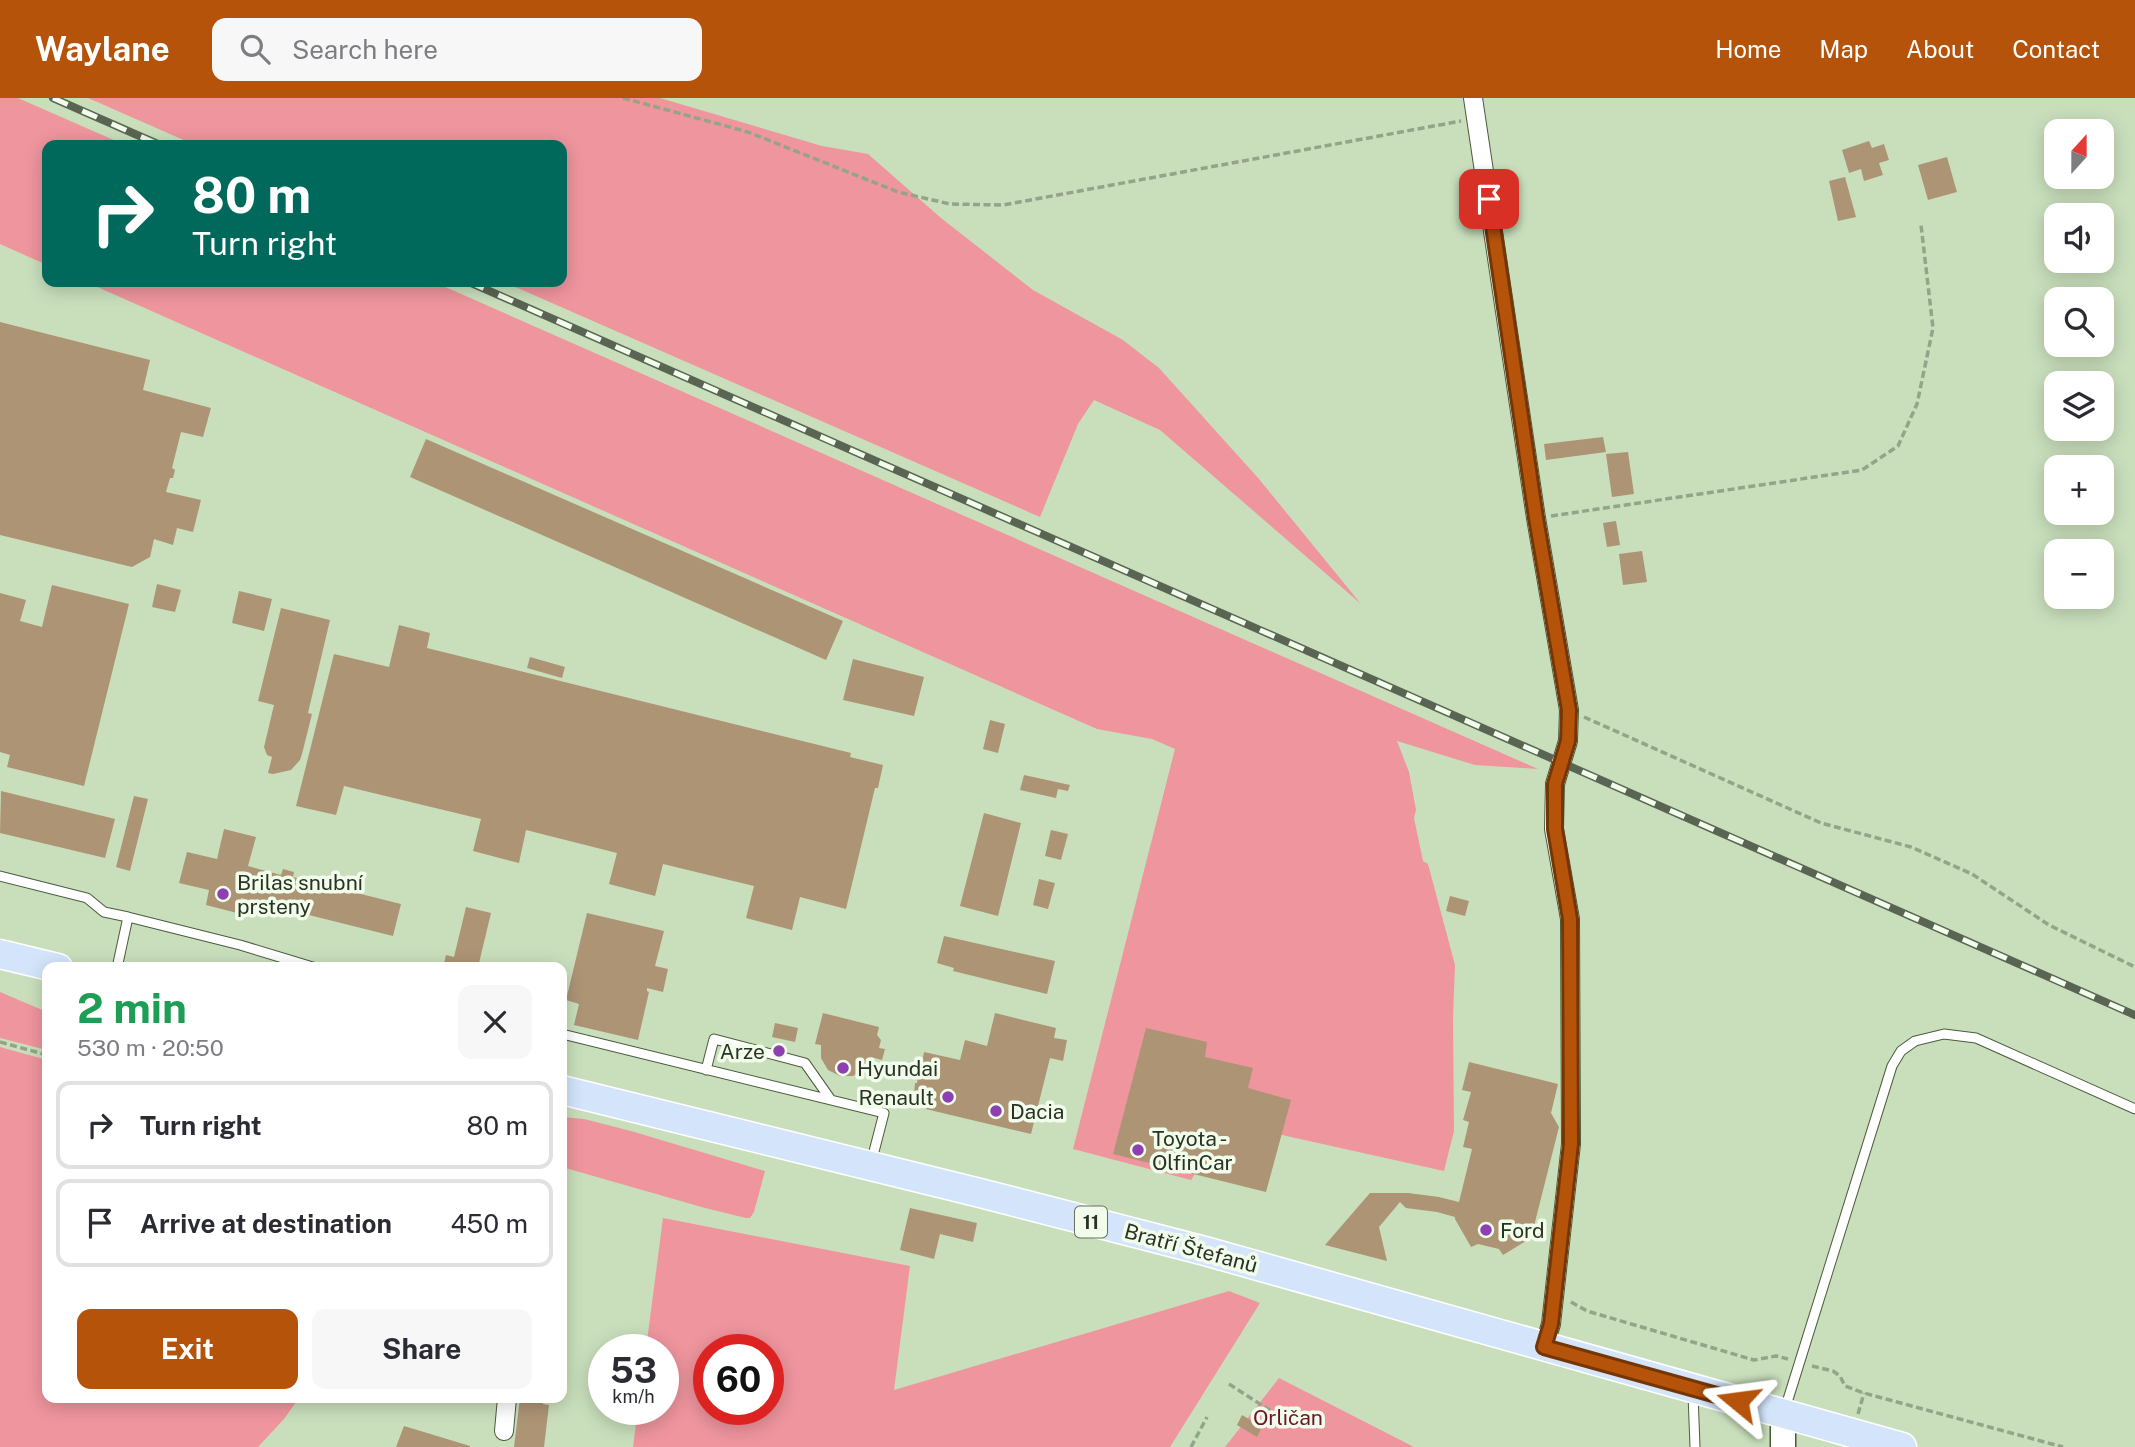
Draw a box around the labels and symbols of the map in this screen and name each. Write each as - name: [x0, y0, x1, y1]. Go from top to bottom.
- north arrow: [2044, 119, 2114, 189]
- pin: [1459, 169, 1519, 229]
- place label: Brilas snubní prsteny: [237, 870, 364, 919]
- marker: Brilas snubní prsteny: [215, 886, 231, 902]
- place label: Arze: [720, 1039, 765, 1064]
- marker: Arze: [771, 1043, 787, 1059]
- place label: Hyundai: [857, 1056, 938, 1081]
- marker: Hyundai: [835, 1060, 851, 1076]
- place label: Renault: [858, 1085, 934, 1110]
- marker: Renault: [940, 1089, 956, 1105]
- place label: Dacia: [1010, 1099, 1064, 1124]
- marker: Dacia: [988, 1103, 1004, 1119]
- place label: Toyota - OlfinCar: [1152, 1126, 1233, 1175]
- marker: Toyota - OlfinCar: [1130, 1142, 1146, 1158]
- road number: 11: [1075, 1206, 1107, 1238]
- street label: Bratří Štefanů: [1122, 1218, 1260, 1278]
- place label: Ford: [1500, 1218, 1545, 1243]
- marker: Ford: [1478, 1222, 1494, 1238]
- speed limit sign: 60: [693, 1334, 784, 1425]
- position arrow: [1701, 1364, 1775, 1438]
- park label: Orličan: [1253, 1405, 1323, 1430]

